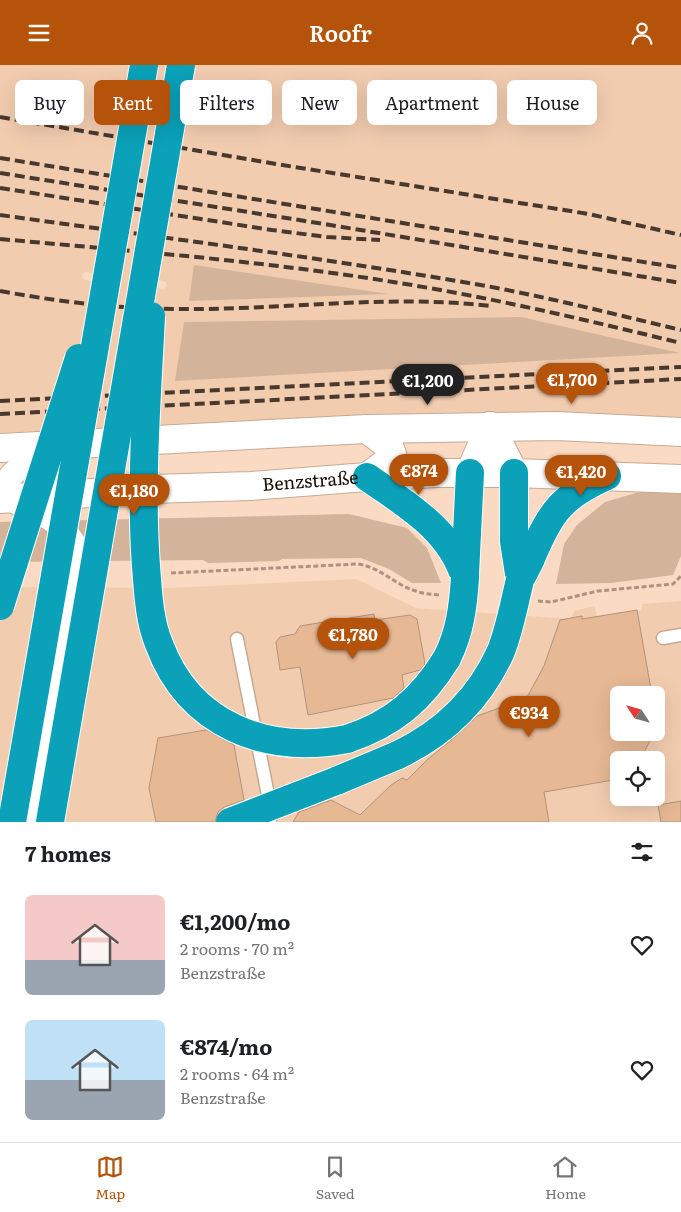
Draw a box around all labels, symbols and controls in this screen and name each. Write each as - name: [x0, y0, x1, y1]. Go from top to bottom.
- text: Roofr: [309, 16, 372, 49]
- icon: menu: [25, 19, 53, 47]
- icon: person: [628, 19, 656, 47]
- chip: Buy: [15, 80, 84, 125]
- chip: Rent: [94, 80, 170, 125]
- chip: Filters: [180, 80, 272, 125]
- chip: New: [282, 80, 357, 125]
- chip: Apartment: [367, 80, 497, 125]
- chip: House: [507, 80, 597, 125]
- pin: €1,200: [387, 363, 469, 406]
- pin: €1,700: [531, 363, 613, 405]
- text: €1,700: [547, 367, 597, 391]
- text: €1,200: [402, 368, 454, 392]
- pin: €874: [389, 453, 449, 496]
- pin: €1,420: [540, 455, 622, 497]
- text: €874: [400, 458, 438, 482]
- text: €1,420: [556, 459, 606, 483]
- street label: Benzstraße: [261, 463, 359, 497]
- pin: €1,180: [93, 473, 175, 516]
- text: €1,180: [110, 478, 158, 502]
- pin: €1,780: [312, 617, 394, 660]
- text: €1,780: [328, 622, 378, 646]
- north arrow: [610, 686, 665, 741]
- map controls: [610, 686, 665, 806]
- pin: €934: [499, 695, 559, 738]
- text: €934: [510, 700, 548, 724]
- button: locate: [610, 751, 665, 806]
- text: 7 homes: [25, 837, 111, 868]
- icon: filters: [628, 838, 656, 866]
- text: €1,200/mo: [180, 905, 290, 936]
- icon: home: [65, 915, 125, 975]
- icon: heart: [628, 931, 656, 959]
- text: 2 rooms · 70 m²: [180, 936, 294, 960]
- text: Benzstraße: [180, 960, 266, 984]
- text: €874/mo: [180, 1030, 272, 1061]
- icon: home: [65, 1040, 125, 1100]
- icon: heart: [628, 1056, 656, 1084]
- text: 2 rooms · 64 m²: [180, 1061, 294, 1085]
- text: Benzstraße: [180, 1085, 266, 1109]
- tab: Map: [95, 1153, 125, 1203]
- tab: Saved: [316, 1153, 355, 1203]
- tab: Home: [545, 1153, 586, 1203]

